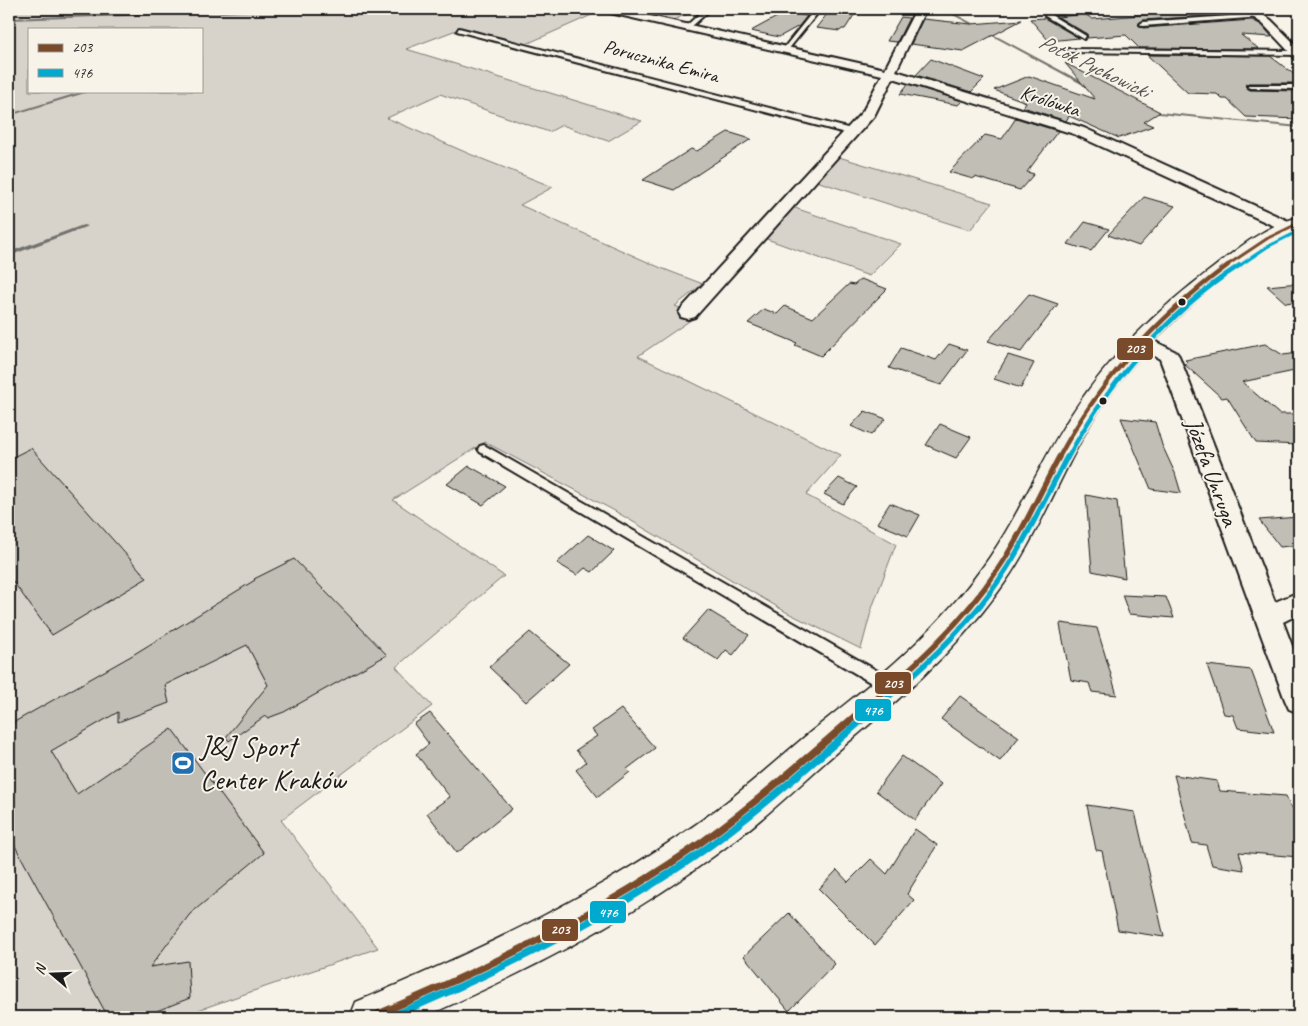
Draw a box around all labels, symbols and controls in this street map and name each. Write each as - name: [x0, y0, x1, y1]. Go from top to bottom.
- legend: [28, 28, 202, 92]
- water label: Potok Pychowicki: [1035, 28, 1158, 106]
- street label: Porucznika Emira: [601, 34, 723, 89]
- text: 203: [72, 38, 94, 57]
- text: 476: [72, 64, 94, 83]
- street label: Królówka: [1017, 80, 1084, 123]
- unlabelled marker: [1177, 297, 1187, 307]
- line badge: 203: [1116, 337, 1154, 361]
- text: 203: [1126, 340, 1146, 357]
- unlabelled marker: [1098, 396, 1108, 406]
- street label: Józefa Unruga: [1178, 413, 1246, 531]
- line badge: 203: [874, 671, 912, 695]
- text: 203: [884, 675, 904, 692]
- line badge: 476: [854, 698, 892, 722]
- text: 476: [863, 702, 884, 719]
- place label: J&J Sport Center Kraków: [198, 728, 347, 798]
- sports icon: J&J Sport Center Kraków: [170, 750, 196, 776]
- line badge: 476: [589, 900, 627, 924]
- text: 476: [598, 904, 619, 921]
- line badge: 203: [541, 918, 579, 942]
- text: 203: [551, 921, 571, 938]
- north arrow: [28, 948, 78, 998]
- text: N: [31, 961, 50, 977]

